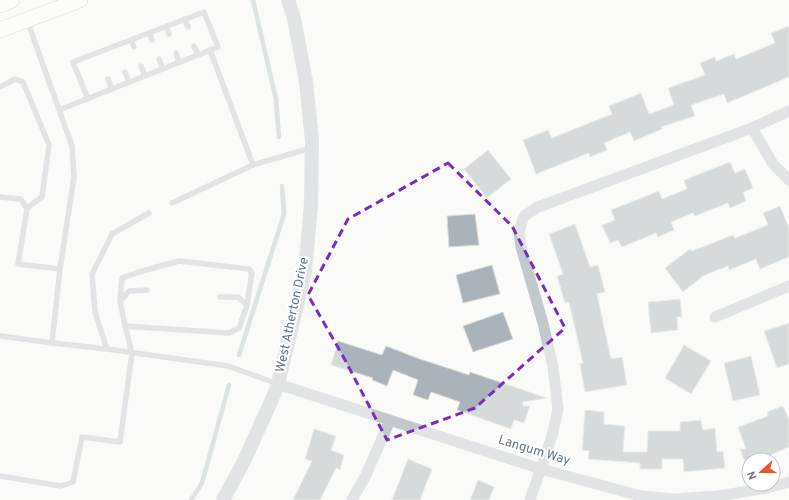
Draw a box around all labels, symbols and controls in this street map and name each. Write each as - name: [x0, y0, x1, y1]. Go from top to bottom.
- street label: West Atherton Drive: [273, 256, 313, 374]
- street label: Langum Way: [496, 432, 572, 470]
- north arrow: [741, 452, 781, 492]
- text: N: [745, 469, 761, 481]

